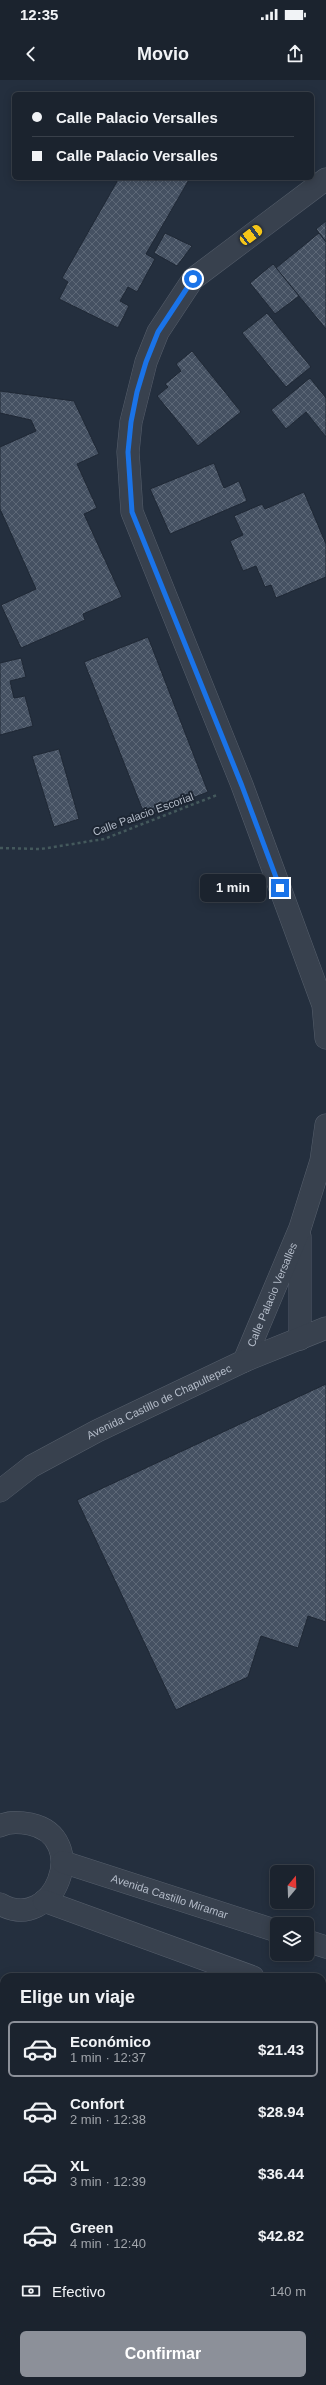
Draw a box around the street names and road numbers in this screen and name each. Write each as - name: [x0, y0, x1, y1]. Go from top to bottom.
- street label: Calle Palacio Escorial: [91, 790, 195, 838]
- street label: Calle Palacio Versalles: [245, 1240, 299, 1349]
- street label: Avenida Castillo de Chapultepec: [85, 1362, 234, 1441]
- street label: Avenida Castillo Miramar: [110, 1872, 230, 1921]

